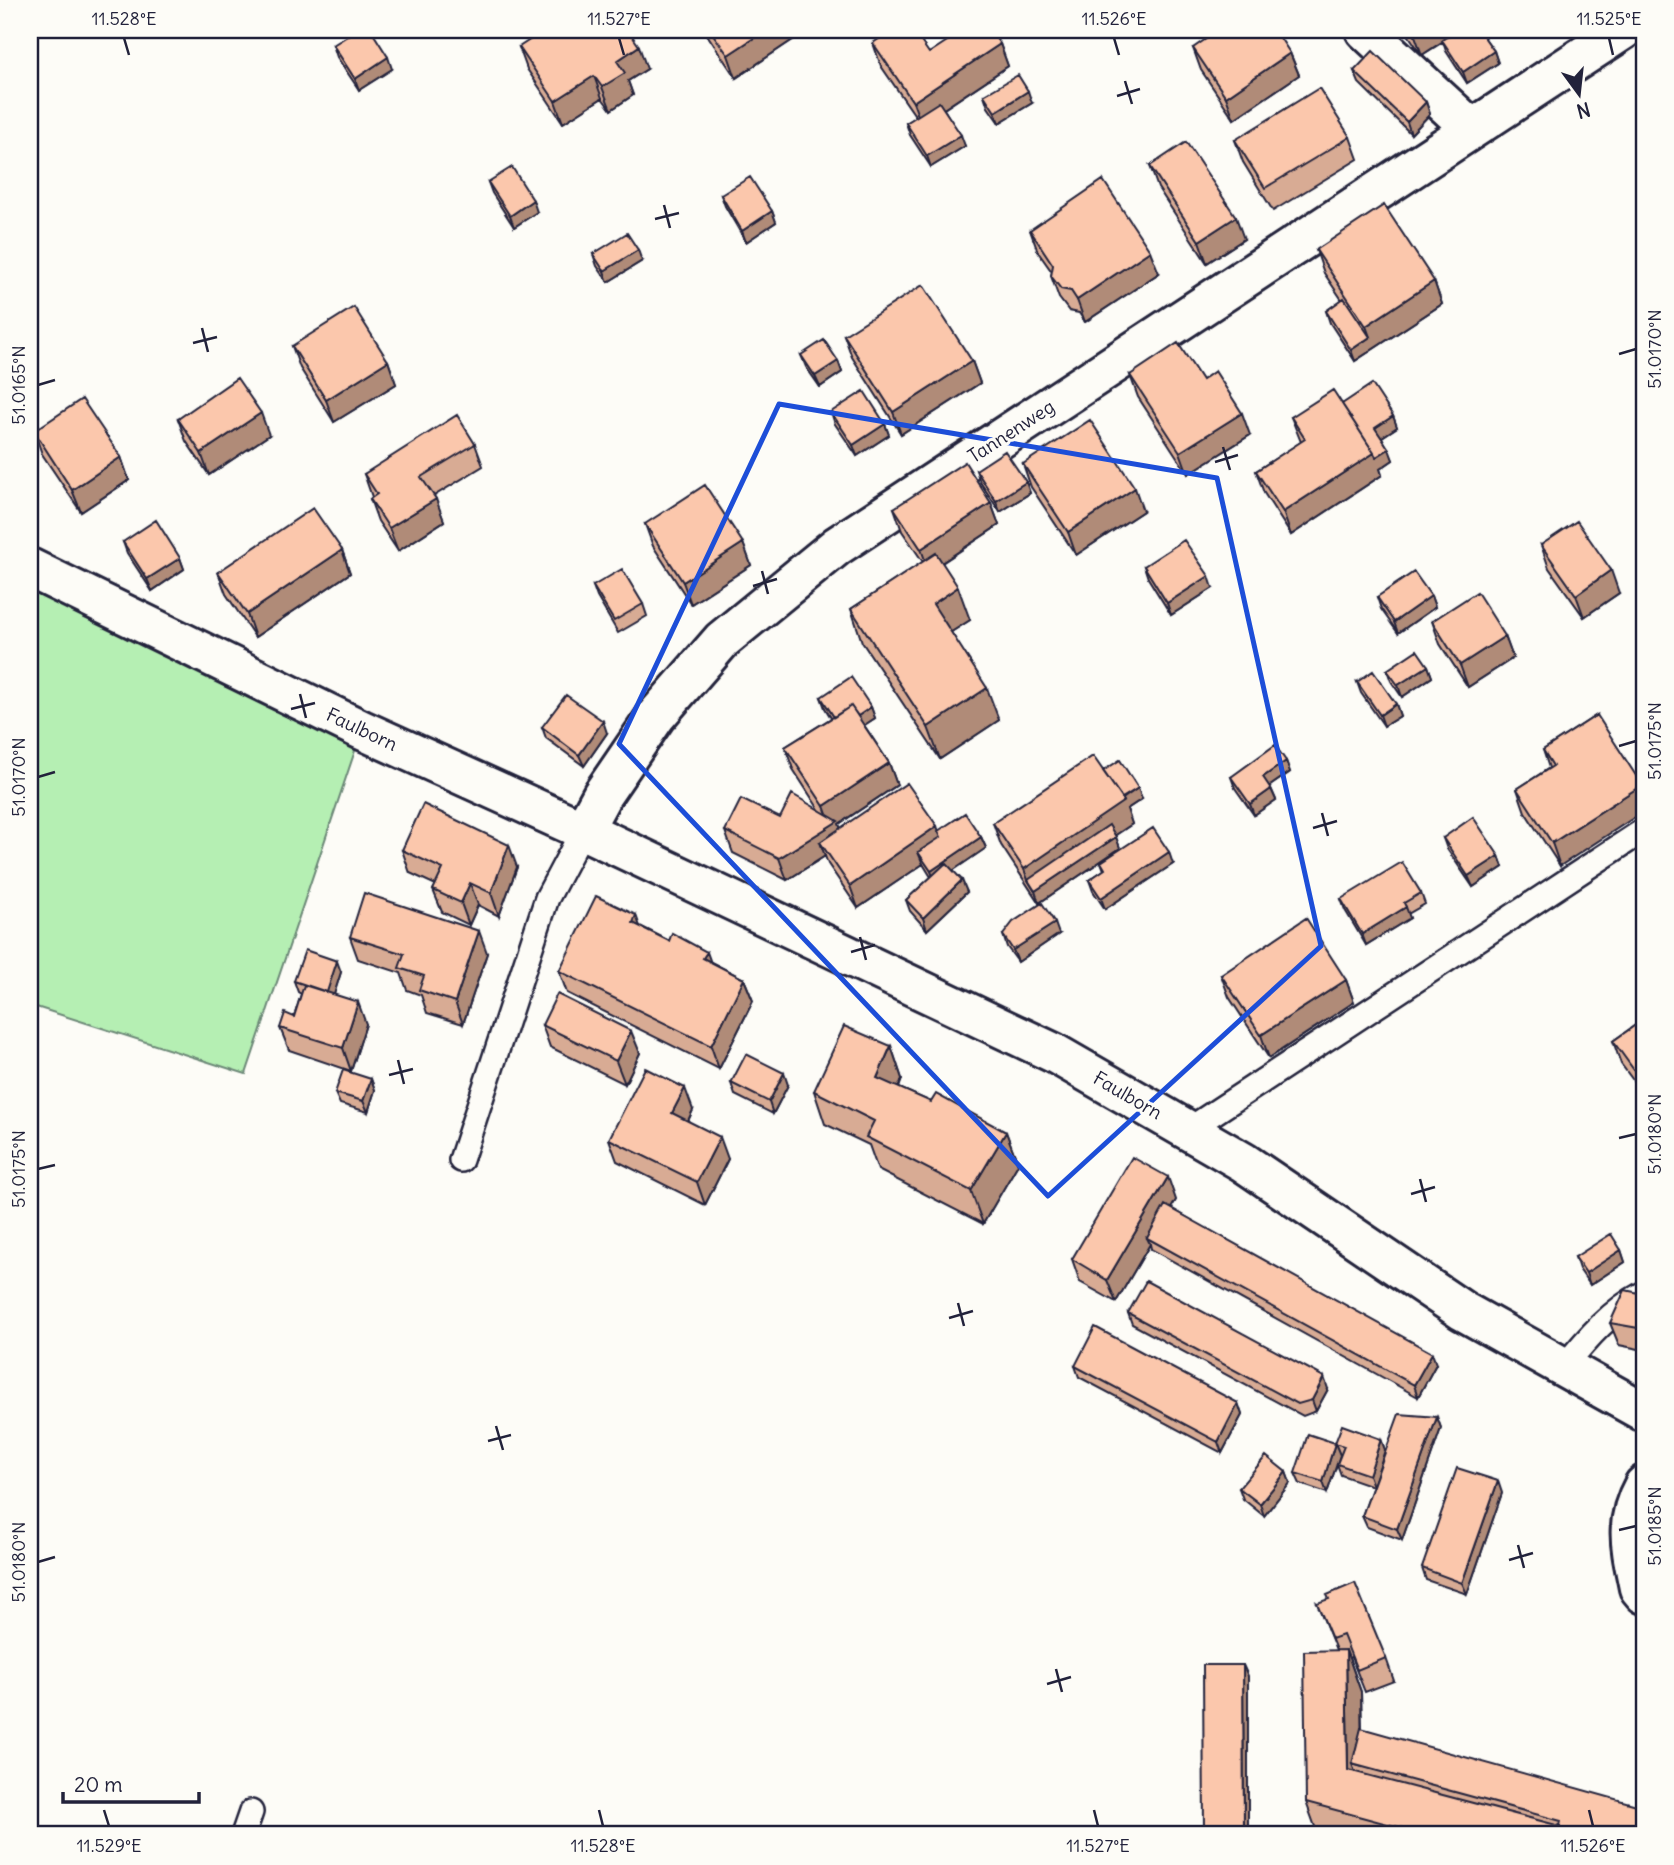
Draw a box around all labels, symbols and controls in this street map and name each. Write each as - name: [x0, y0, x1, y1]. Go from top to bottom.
- text: 11.528°E: [91, 7, 157, 30]
- text: 11.527°E: [587, 7, 651, 30]
- text: 11.526°E: [1081, 7, 1147, 30]
- text: 11.525°E: [1576, 7, 1642, 30]
- north arrow: [1544, 60, 1614, 130]
- text: N: [1574, 97, 1593, 124]
- text: 51.0170°N: [1643, 309, 1666, 389]
- text: 51.0165°N: [7, 345, 30, 425]
- street label: Tannenweg: [963, 394, 1059, 468]
- street label: Faulborn: [323, 702, 401, 756]
- text: 51.0175°N: [1643, 702, 1666, 780]
- text: 51.0170°N: [7, 737, 30, 817]
- street label: Faulborn: [1089, 1066, 1167, 1124]
- text: 51.0180°N: [1643, 1094, 1666, 1174]
- text: 51.0175°N: [7, 1130, 30, 1208]
- text: 51.0185°N: [1643, 1486, 1666, 1566]
- text: 51.0180°N: [7, 1522, 30, 1602]
- scale bar: [63, 1760, 200, 1804]
- text: 20 m: [74, 1771, 123, 1798]
- text: 11.529°E: [76, 1834, 142, 1857]
- text: 11.528°E: [570, 1834, 636, 1857]
- text: 11.527°E: [1066, 1834, 1130, 1857]
- text: 11.526°E: [1560, 1834, 1626, 1857]

